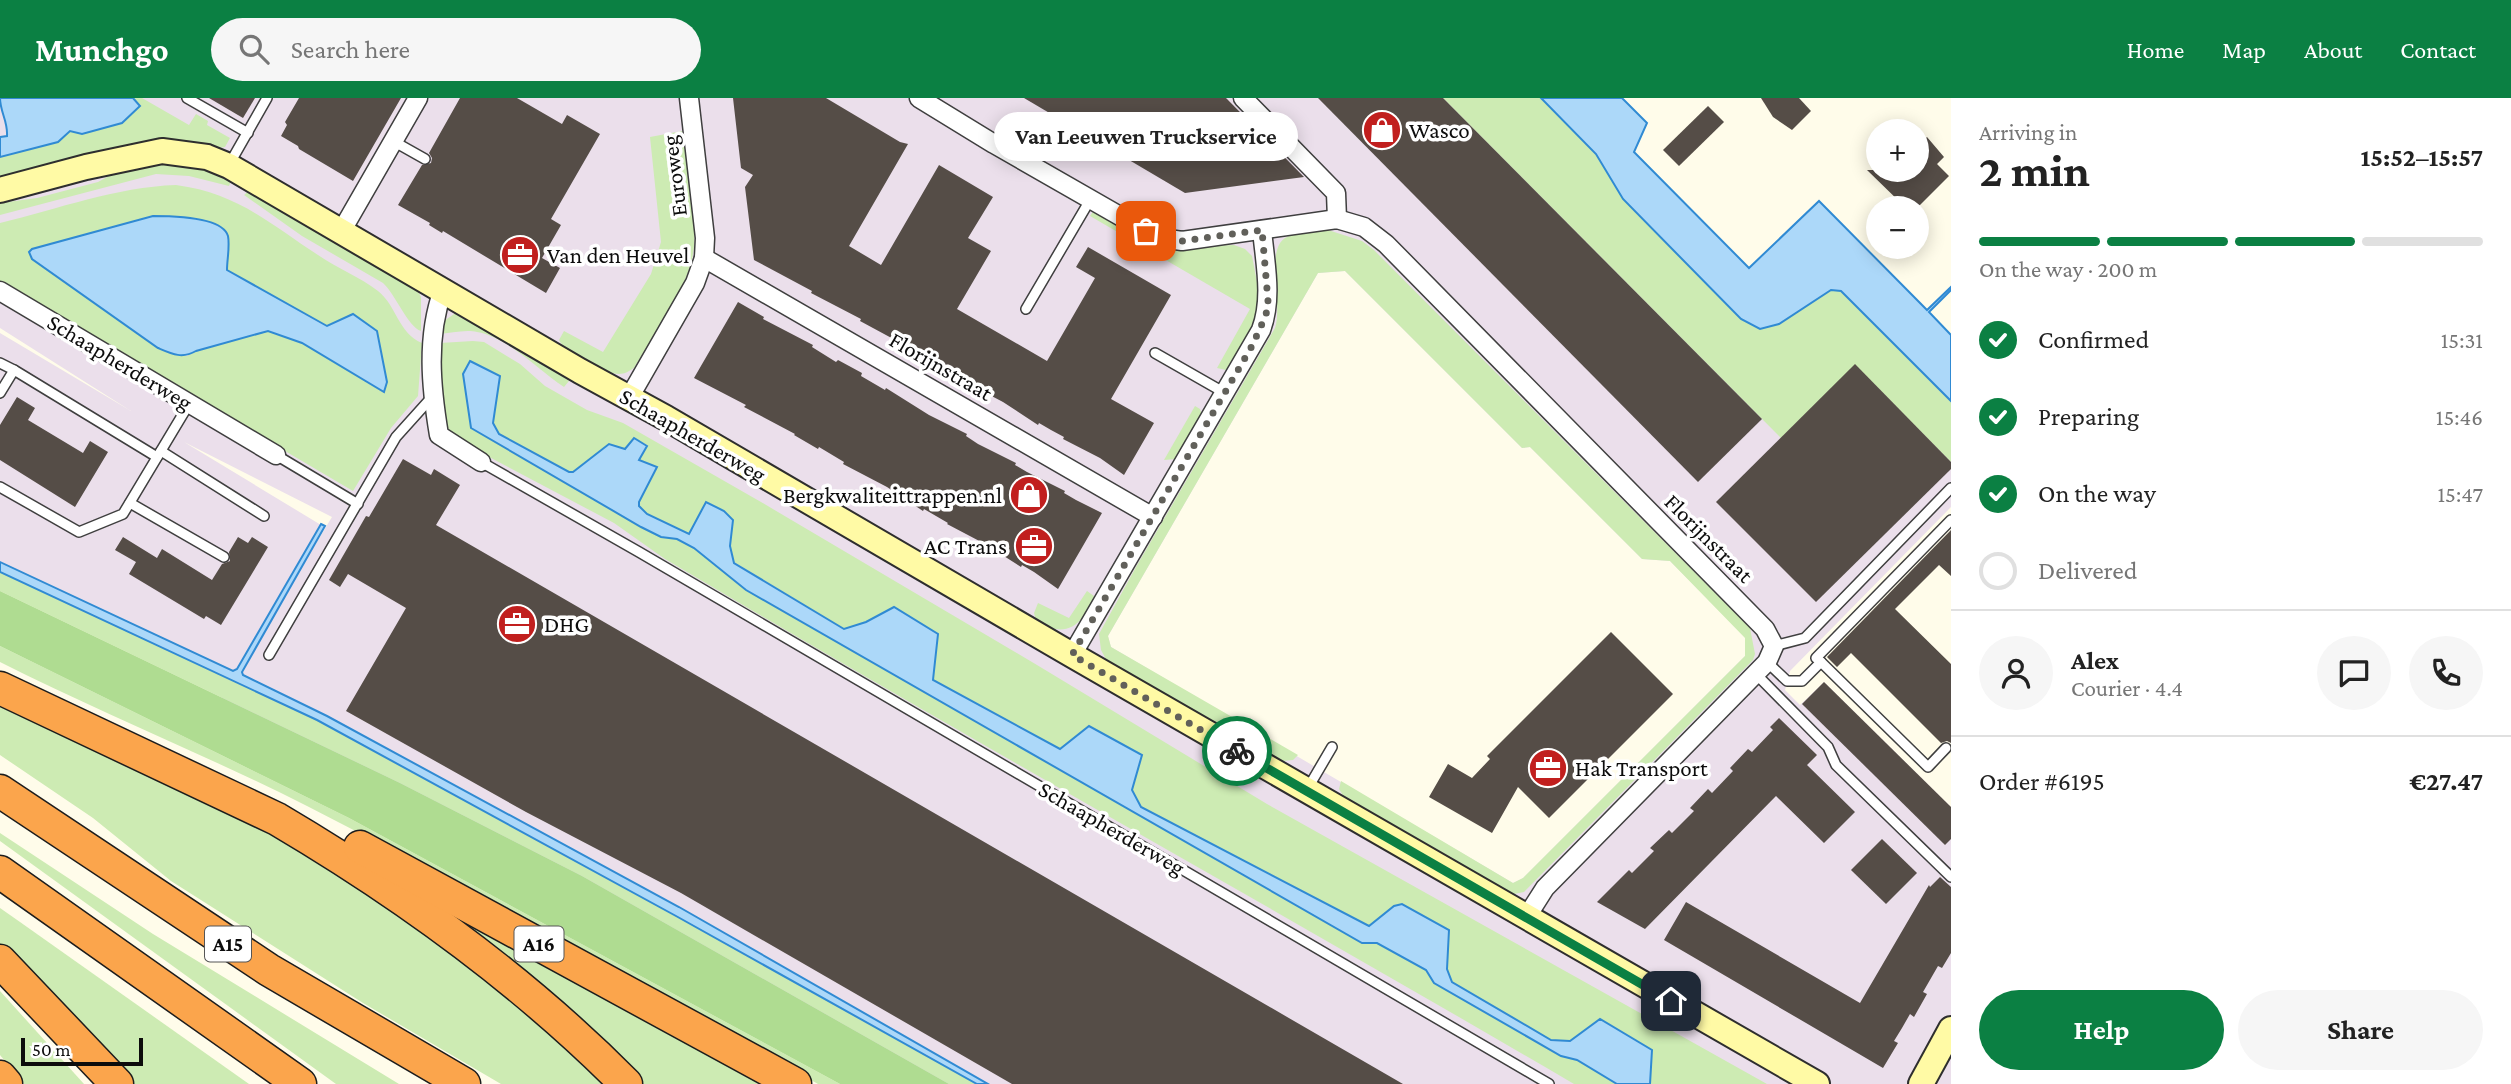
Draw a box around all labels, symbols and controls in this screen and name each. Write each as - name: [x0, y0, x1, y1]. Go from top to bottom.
- search box: [211, 18, 701, 81]
- icon: search: [235, 30, 273, 68]
- text: Munchgo: [35, 31, 169, 68]
- text: Search here: [291, 35, 410, 64]
- text: Home: [2127, 36, 2184, 63]
- text: Map: [2222, 36, 2266, 63]
- text: About: [2304, 36, 2362, 63]
- text: Contact: [2400, 36, 2476, 63]
- shop icon: Wasco: [1361, 109, 1403, 151]
- callout: Van Leeuwen Truckservice: [994, 112, 1298, 161]
- place label: Wasco: [1409, 117, 1470, 143]
- map controls: [1866, 119, 1929, 259]
- button: +: [1866, 119, 1929, 182]
- text: Arriving in: [1979, 119, 2077, 145]
- text: Van Leeuwen Truckservice: [1015, 123, 1277, 149]
- street label: Euroweg: [656, 134, 692, 218]
- text: 15:52–15:57: [2361, 143, 2483, 172]
- text: 2 min: [1979, 145, 2090, 196]
- button: −: [1866, 196, 1929, 259]
- pin: [1116, 201, 1176, 261]
- icon: bag: [1127, 212, 1165, 250]
- office icon: Van den Heuvel: [499, 234, 541, 276]
- place label: Van den Heuvel: [547, 242, 689, 268]
- text: On the way · 200 m: [1979, 256, 2157, 282]
- street label: Schaapherderweg: [43, 309, 197, 415]
- icon: check: [1979, 321, 2017, 359]
- text: Confirmed: [2038, 325, 2149, 354]
- street label: Florijnstraat: [885, 326, 997, 406]
- text: 15:31: [2441, 327, 2483, 353]
- street label: Schaapherderweg: [615, 383, 771, 487]
- icon: check: [1979, 398, 2017, 436]
- text: Preparing: [2038, 402, 2139, 431]
- text: 15:46: [2436, 404, 2483, 430]
- shop icon: Bergkwaliteittrappen.nl: [1008, 474, 1050, 516]
- icon: check: [1979, 475, 2017, 513]
- text: On the way: [2038, 479, 2156, 508]
- text: 15:47: [2437, 481, 2483, 507]
- place label: Bergkwaliteittrappen.nl: [783, 482, 1002, 508]
- street label: Florijnstraat: [1659, 488, 1759, 588]
- office icon: AC Trans: [1013, 525, 1055, 567]
- place label: AC Trans: [924, 533, 1007, 559]
- text: Delivered: [2038, 556, 2137, 585]
- office icon: DHG: [496, 603, 538, 645]
- place label: DHG: [544, 611, 589, 637]
- button: person: [1979, 636, 2053, 710]
- button: chat: [2317, 636, 2391, 710]
- button: phone: [2409, 636, 2483, 710]
- text: Alex: [2071, 646, 2119, 675]
- text: Courier · 4.4: [2071, 675, 2183, 701]
- courier: [1202, 716, 1272, 786]
- icon: bike: [1218, 732, 1256, 770]
- office icon: Hak Transport: [1527, 747, 1569, 789]
- place label: Hak Transport: [1575, 755, 1708, 781]
- text: Order #6195: [1979, 767, 2105, 796]
- text: €27.47: [2409, 767, 2483, 796]
- street label: Schaapherderweg: [1034, 776, 1190, 880]
- road number: A15: [205, 926, 251, 962]
- road number: A16: [514, 926, 564, 962]
- pin: [1641, 971, 1701, 1031]
- icon: home: [1652, 982, 1690, 1020]
- button: Help: [1979, 990, 2224, 1070]
- button: Share: [2238, 990, 2483, 1070]
- scale bar: [21, 1035, 144, 1067]
- text: 50 m: [32, 1039, 71, 1060]

